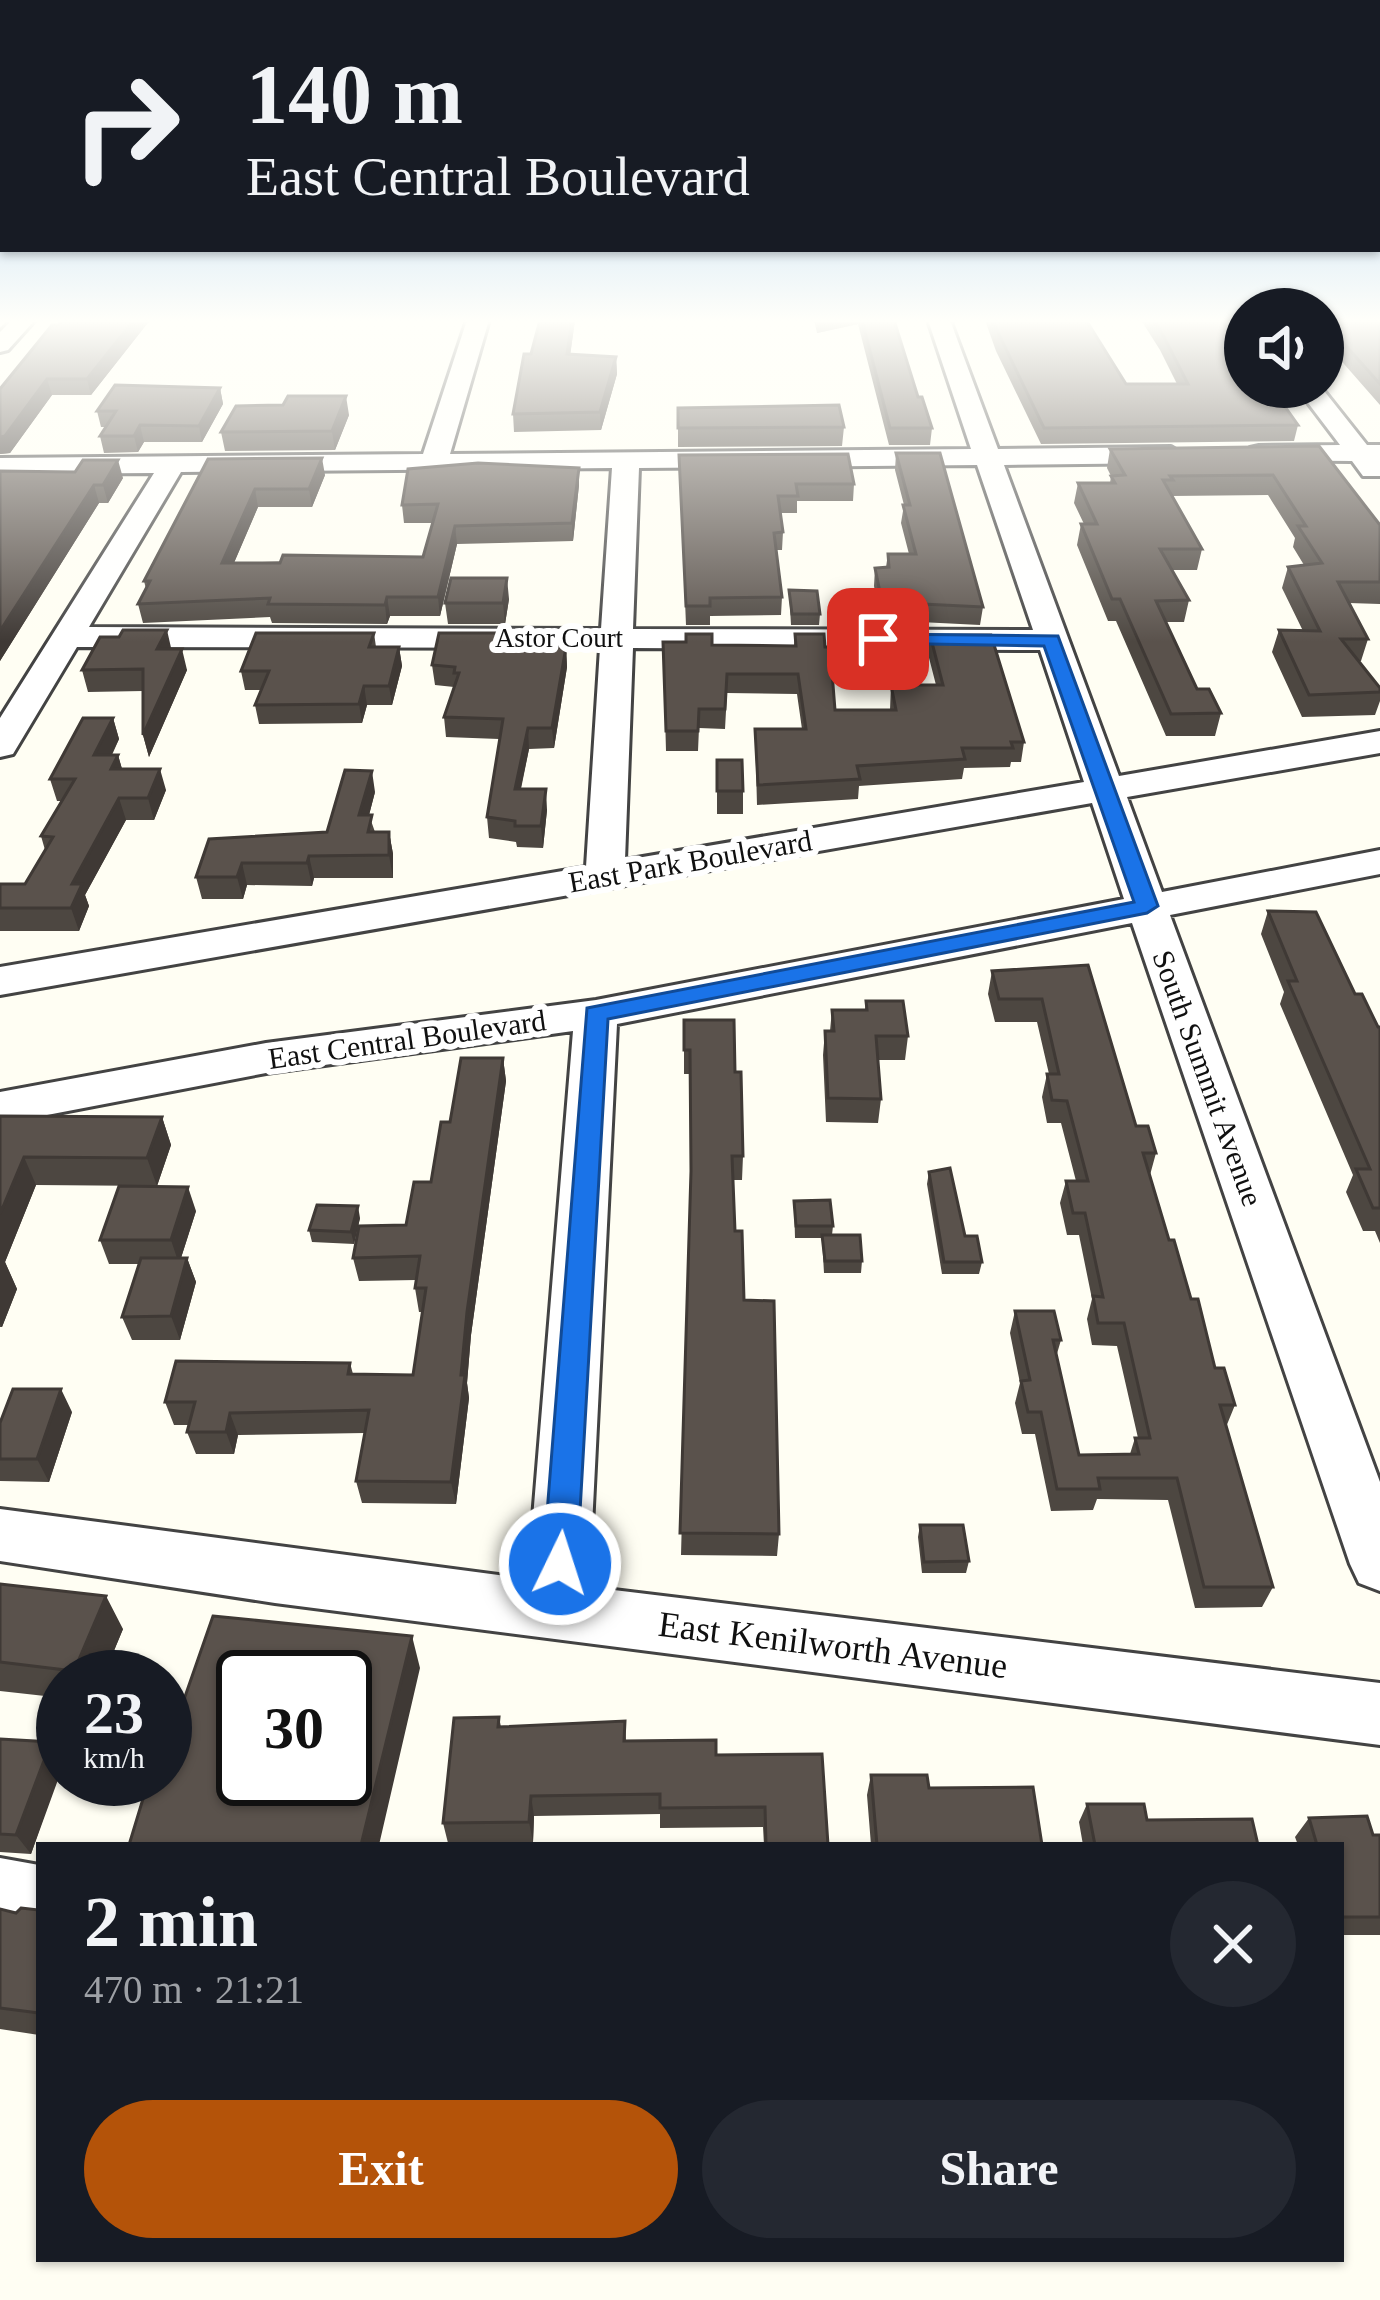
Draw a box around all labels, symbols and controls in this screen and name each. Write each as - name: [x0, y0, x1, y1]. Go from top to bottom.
- icon: right: [48, 48, 204, 204]
- text: 140 m: [246, 48, 463, 141]
- text: East Central Boulevard: [246, 147, 750, 207]
- map controls: [1224, 288, 1344, 408]
- button: sound: [1224, 288, 1344, 408]
- pin: [827, 588, 929, 690]
- icon: arrive: [845, 606, 911, 672]
- street label: Astor Court: [495, 623, 624, 653]
- street label: East Park Boulevard: [566, 823, 814, 899]
- street label: South Summit Avenue: [1146, 946, 1270, 1210]
- street label: East Central Boulevard: [266, 1003, 548, 1075]
- position arrow: [497, 1501, 623, 1627]
- street label: East Kenilworth Avenue: [656, 1604, 1010, 1686]
- speed limit sign: 30: [216, 1650, 372, 1806]
- text: 23: [84, 1680, 144, 1746]
- text: km/h: [83, 1741, 145, 1774]
- button: close: [1170, 1881, 1296, 2007]
- text: 2 min: [84, 1882, 258, 1962]
- text: 470 m · 21:21: [84, 1968, 304, 2011]
- button: Exit: [84, 2100, 678, 2238]
- button: Share: [702, 2100, 1296, 2238]

